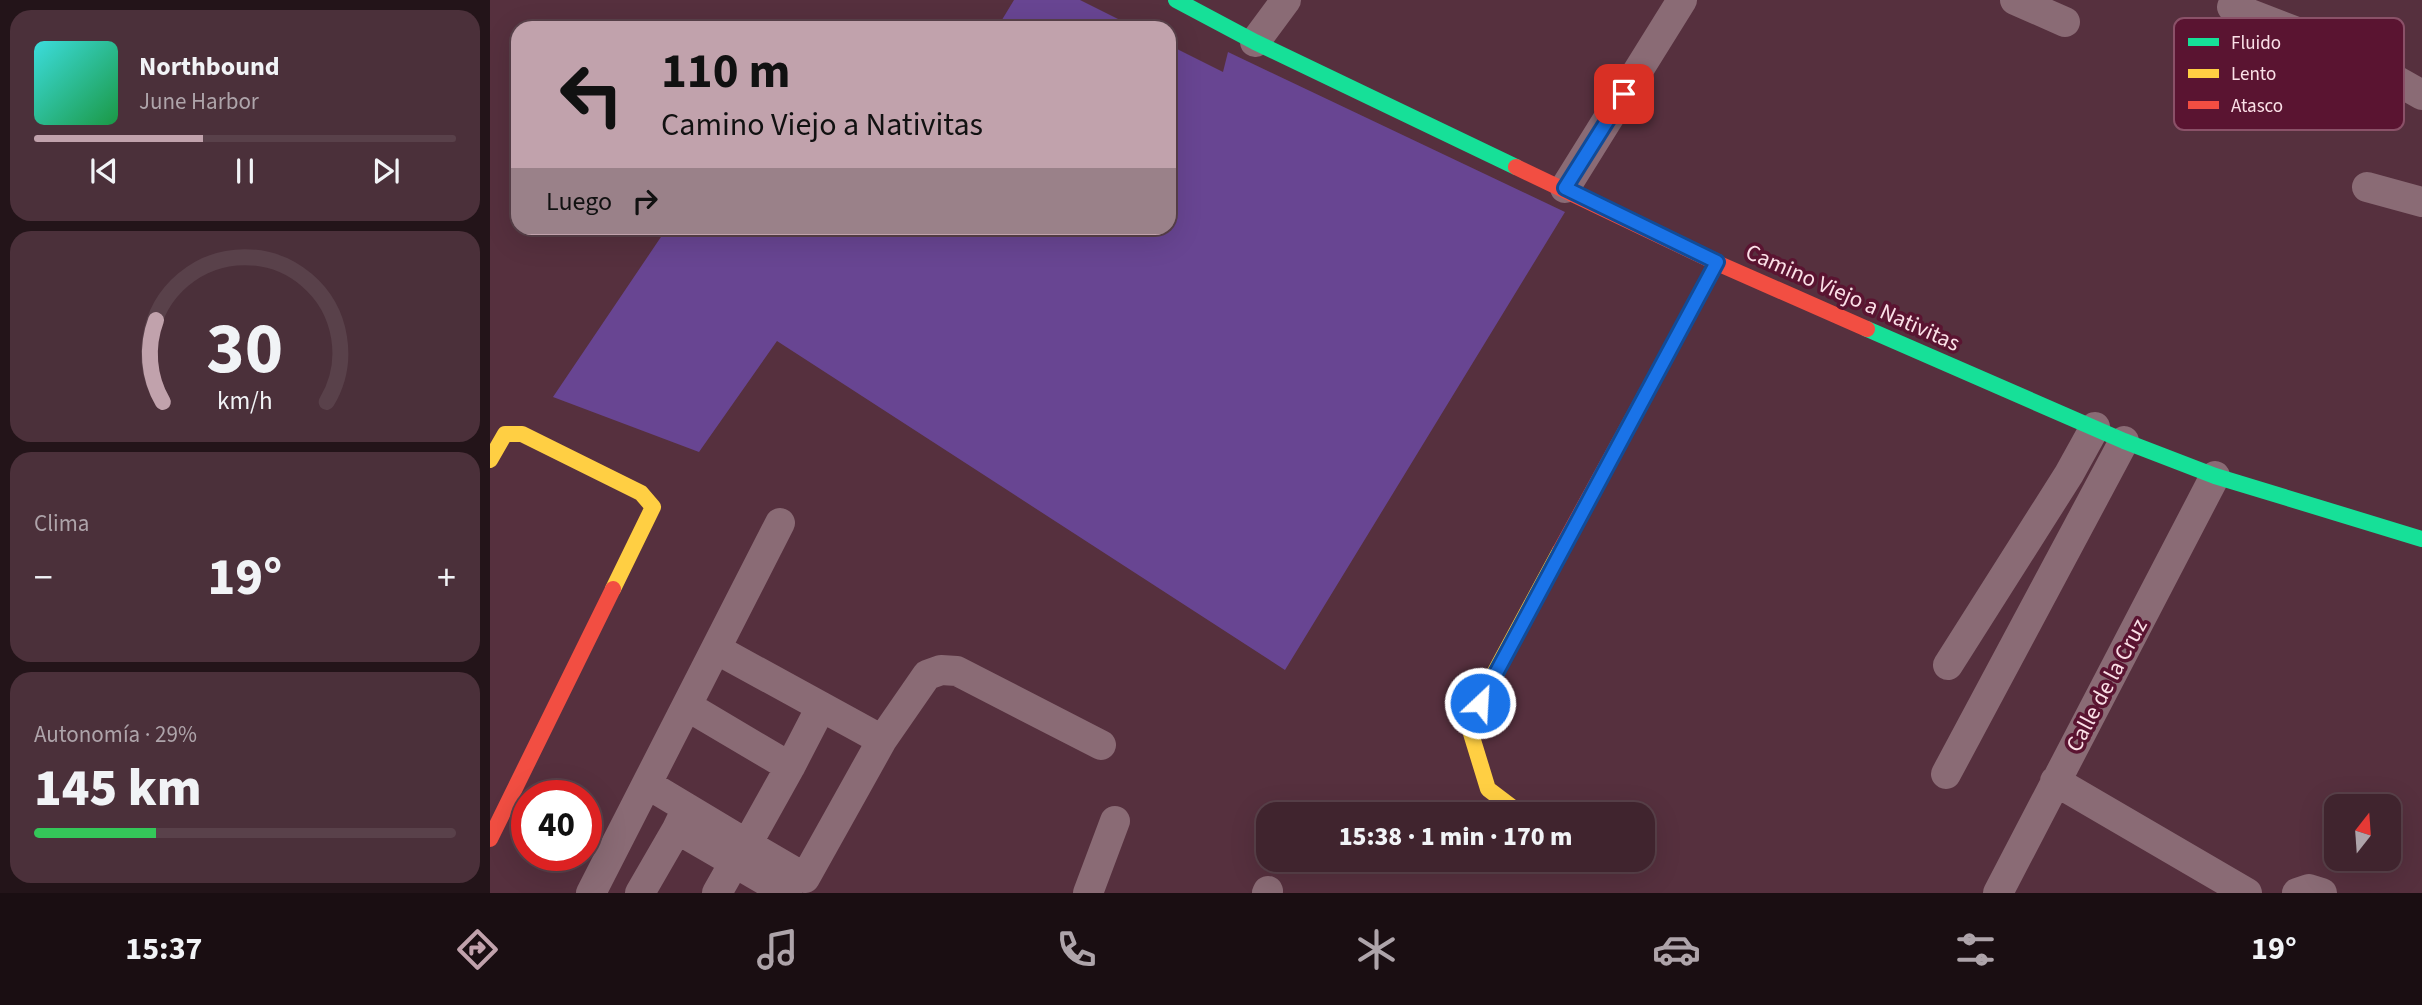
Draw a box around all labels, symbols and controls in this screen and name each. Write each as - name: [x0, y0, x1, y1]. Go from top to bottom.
- legend: [2174, 18, 2404, 130]
- text: Fluido: [2231, 30, 2281, 57]
- text: 110 m: [661, 37, 790, 107]
- text: Northbound: [139, 48, 280, 85]
- icon: left: [546, 49, 637, 140]
- text: Lento: [2231, 61, 2276, 88]
- pin: [1594, 64, 1654, 124]
- icon: arrive: [1605, 75, 1643, 113]
- text: June Harbor: [139, 85, 259, 118]
- text: Atasco: [2231, 93, 2283, 120]
- text: Camino Viejo a Nativitas: [661, 102, 983, 148]
- icon: previous: [85, 152, 123, 190]
- icon: pause: [226, 152, 264, 190]
- icon: next: [367, 152, 405, 190]
- icon: right: [626, 182, 664, 220]
- text: Luego: [546, 183, 612, 220]
- street label: Camino Viejo a Nativitas: [1740, 235, 1965, 360]
- text: 30: [207, 298, 283, 402]
- text: km/h: [217, 383, 273, 419]
- text: Clima: [34, 507, 89, 540]
- text: 19°: [208, 541, 282, 615]
- text: −: [34, 551, 53, 605]
- text: +: [437, 551, 456, 605]
- street label: Calle de la Cruz: [2057, 613, 2156, 758]
- position arrow: [1443, 666, 1517, 740]
- text: Autonomía · 29%: [34, 718, 197, 751]
- text: 145 km: [34, 752, 202, 826]
- speed limit sign: 40: [511, 780, 602, 871]
- north arrow: [2324, 794, 2401, 872]
- map controls: [2324, 794, 2401, 871]
- text: 15:38 · 1 min · 170 m: [1339, 818, 1572, 855]
- icon: directions: [453, 925, 502, 974]
- icon: music: [753, 925, 802, 974]
- icon: phone: [1052, 925, 1101, 974]
- icon: climate: [1352, 925, 1401, 974]
- icon: car: [1652, 925, 1701, 974]
- icon: filters: [1951, 925, 2000, 974]
- text: 15:37: [125, 926, 203, 972]
- text: 19°: [2251, 926, 2297, 972]

